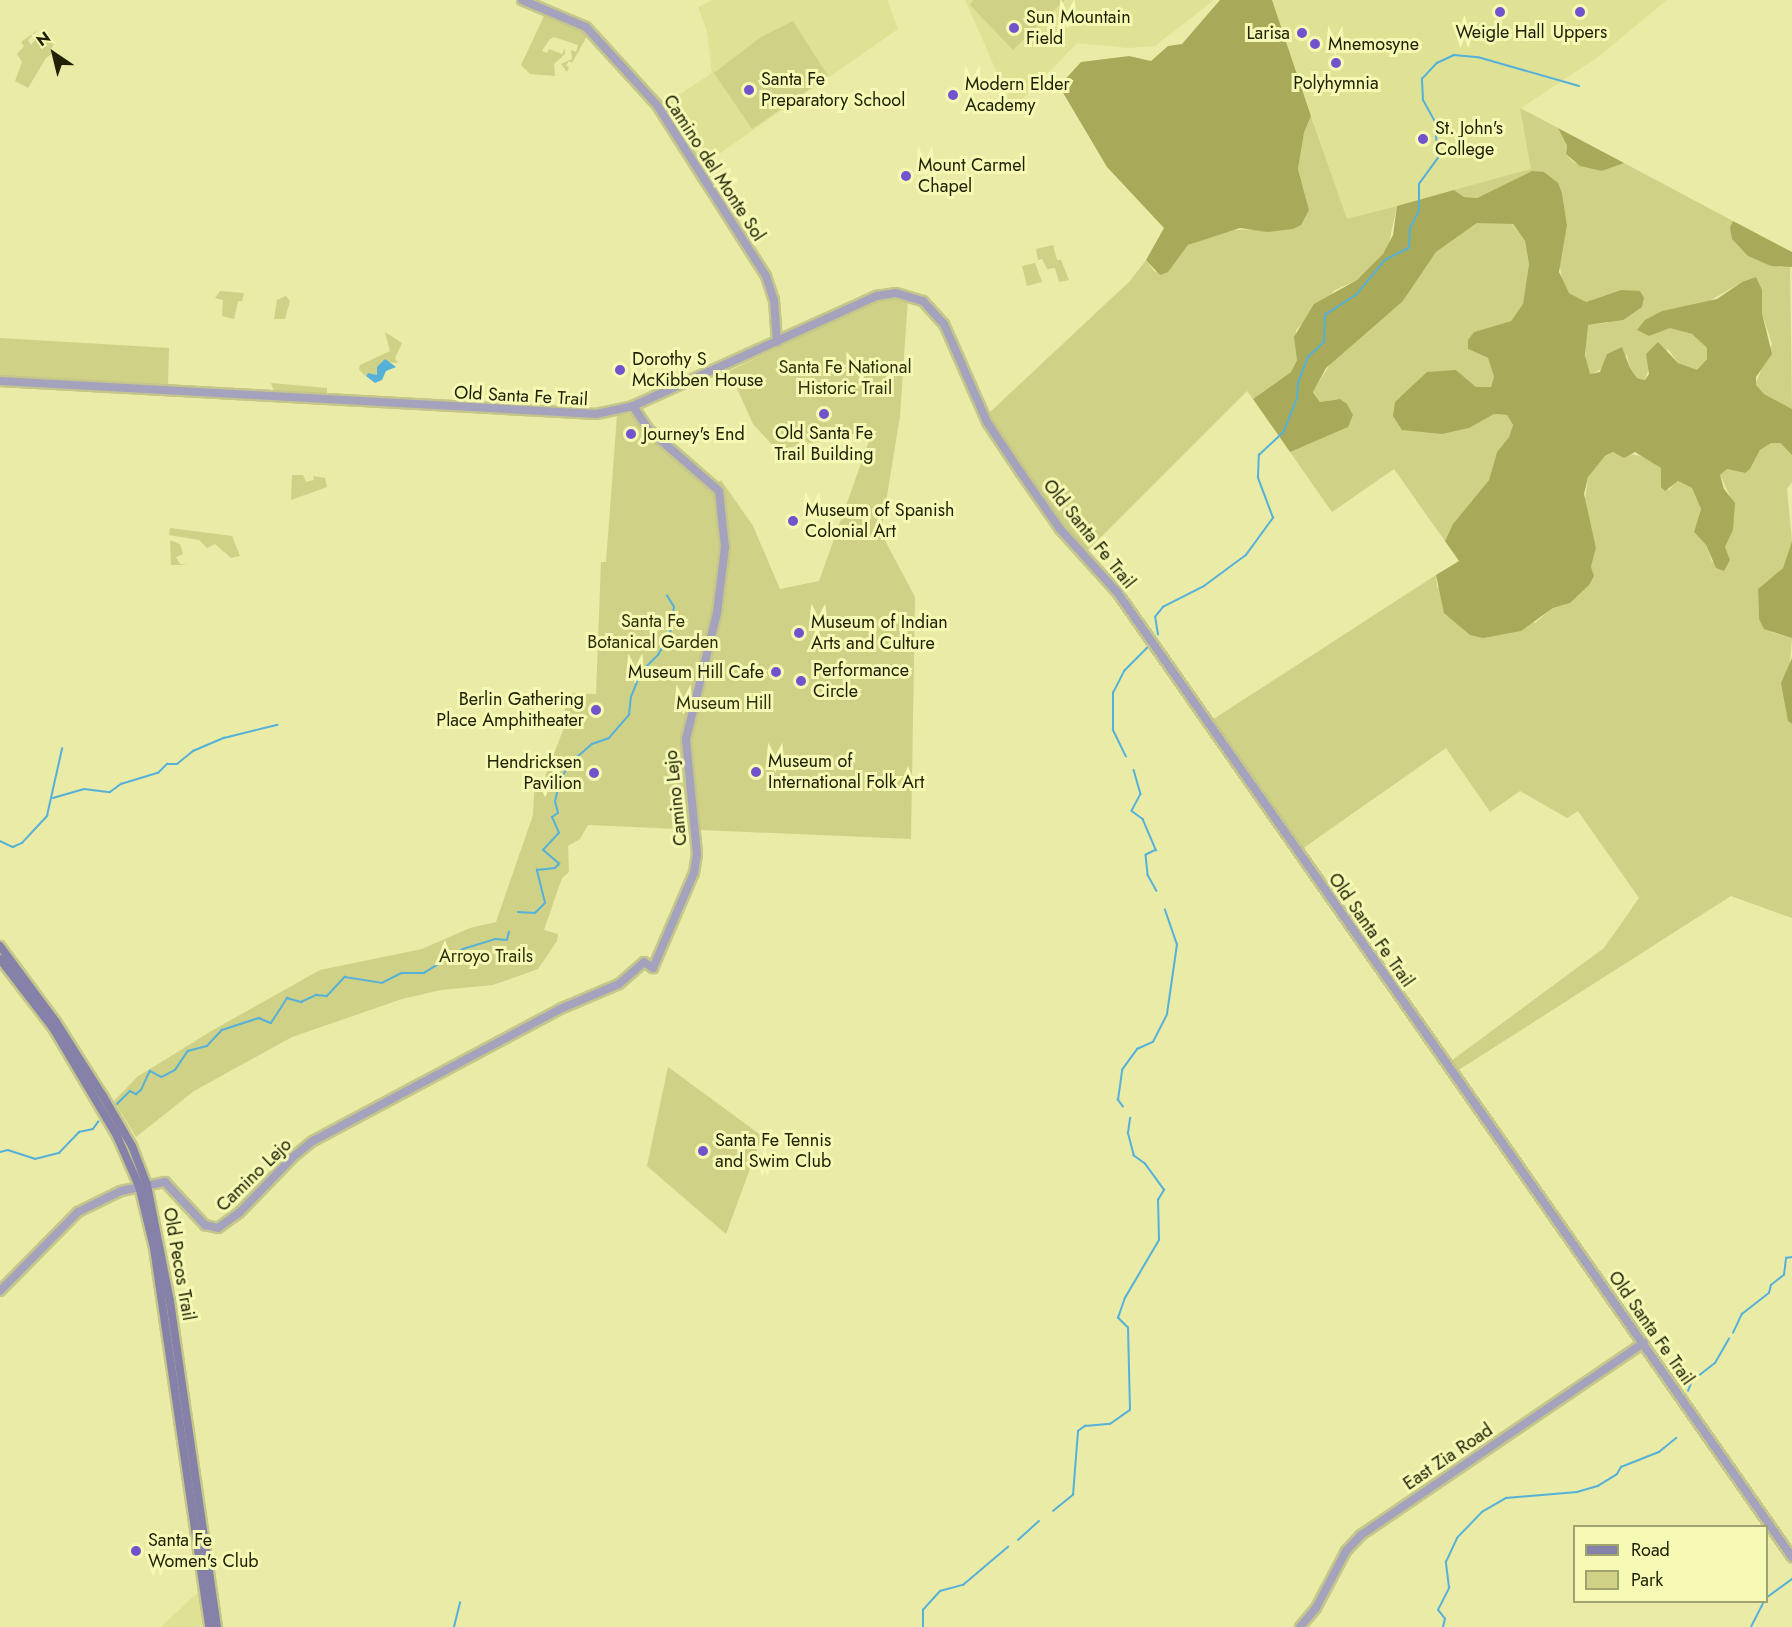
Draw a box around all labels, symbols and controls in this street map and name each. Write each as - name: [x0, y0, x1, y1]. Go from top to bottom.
- marker: Weigle Hall: [1493, 5, 1507, 19]
- marker: Uppers: [1573, 5, 1587, 19]
- place label: Sun Mountain Field: [1026, 7, 1131, 50]
- marker: Sun Mountain Field: [1007, 21, 1021, 35]
- place label: Weigle Hall: [1455, 21, 1545, 43]
- place label: Uppers: [1553, 21, 1607, 43]
- place label: Larisa: [1246, 22, 1290, 44]
- north arrow: [24, 24, 84, 84]
- text: N: [32, 26, 55, 52]
- marker: Larisa: [1295, 26, 1309, 40]
- place label: Mnemosyne: [1328, 33, 1419, 55]
- marker: Mnemosyne: [1306, 35, 1324, 53]
- marker: Polyhymnia: [1329, 56, 1343, 70]
- place label: Santa Fe Preparatory School: [761, 69, 905, 112]
- place label: Polyhymnia: [1293, 72, 1379, 94]
- place label: Modern Elder Academy: [965, 74, 1070, 116]
- marker: Santa Fe Preparatory School: [742, 83, 756, 97]
- marker: Modern Elder Academy: [946, 88, 960, 102]
- street label: Camino del Monte Sol: [659, 91, 769, 245]
- place label: St. John's College: [1435, 118, 1503, 160]
- marker: St. John's College: [1416, 132, 1430, 146]
- place label: Mount Carmel Chapel: [918, 155, 1026, 198]
- marker: Mount Carmel Chapel: [899, 169, 913, 183]
- place label: Dorothy S McKibben House: [632, 349, 763, 392]
- park label: Santa Fe National Historic Trail: [778, 357, 912, 400]
- marker: Dorothy S McKibben House: [613, 363, 627, 377]
- street label: Old Santa Fe Trail: [453, 382, 589, 410]
- marker: Old Santa Fe Trail Building: [817, 407, 831, 421]
- place label: Journey's End: [643, 423, 745, 445]
- place label: Old Santa Fe Trail Building: [775, 423, 873, 466]
- marker: Journey's End: [624, 427, 638, 441]
- street label: Old Santa Fe Trail: [1038, 475, 1140, 593]
- place label: Museum of Spanish Colonial Art: [805, 500, 954, 542]
- marker: Museum of Spanish Colonial Art: [786, 514, 800, 528]
- park label: Santa Fe Botanical Garden: [587, 611, 719, 654]
- place label: Museum of Indian Arts and Culture: [811, 612, 948, 654]
- marker: Museum of Indian Arts and Culture: [792, 626, 806, 640]
- place label: Performance Circle: [813, 660, 909, 702]
- place label: Museum Hill Cafe: [628, 661, 764, 683]
- marker: Museum Hill Cafe: [769, 665, 783, 679]
- marker: Performance Circle: [794, 674, 808, 688]
- place label: Berlin Gathering Place Amphitheater: [436, 689, 584, 732]
- park label: Museum Hill: [676, 692, 772, 714]
- marker: Berlin Gathering Place Amphitheater: [589, 703, 603, 717]
- street label: Camino Lejo: [660, 749, 692, 847]
- place label: Museum of International Folk Art: [768, 751, 924, 794]
- place label: Hendricksen Pavilion: [487, 752, 582, 795]
- marker: Museum of International Folk Art: [749, 765, 763, 779]
- marker: Hendricksen Pavilion: [587, 766, 601, 780]
- street label: Old Santa Fe Trail: [1324, 869, 1418, 991]
- park label: Arroyo Trails: [439, 945, 533, 967]
- place label: Santa Fe Tennis and Swim Club: [715, 1130, 831, 1172]
- street label: Camino Lejo: [212, 1134, 296, 1216]
- marker: Santa Fe Tennis and Swim Club: [696, 1144, 710, 1158]
- street label: Old Pecos Trail: [158, 1206, 200, 1322]
- street label: Old Santa Fe Trail: [1604, 1267, 1698, 1389]
- street label: East Zia Road: [1399, 1419, 1497, 1495]
- legend: [1573, 1525, 1768, 1603]
- place label: Santa Fe Women's Club: [148, 1530, 259, 1572]
- text: Road: [1631, 1537, 1670, 1563]
- marker: Santa Fe Women's Club: [129, 1544, 143, 1558]
- text: Park: [1631, 1567, 1663, 1593]

